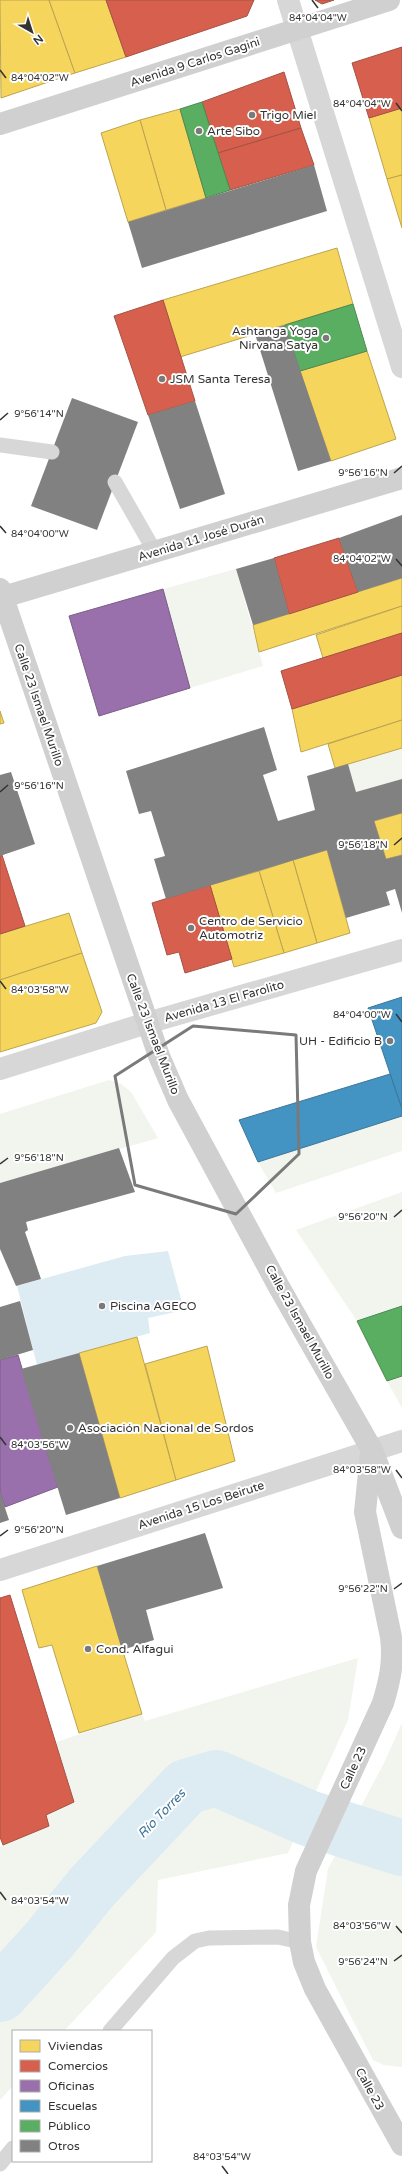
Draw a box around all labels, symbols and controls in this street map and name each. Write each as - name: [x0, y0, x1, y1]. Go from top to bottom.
- north arrow: [12, 12, 52, 52]
- text: 84°04'04"W: [289, 12, 347, 24]
- text: N: [30, 32, 46, 47]
- street label: Avenida 9 Carlos Gagini: [128, 34, 262, 90]
- text: 84°04'02"W: [11, 72, 69, 84]
- text: 84°04'04"W: [333, 98, 391, 110]
- place label: Trigo Miel: [260, 108, 316, 122]
- marker: Trigo Miel: [247, 110, 257, 120]
- place label: Arte Sibo: [207, 124, 260, 138]
- marker: Arte Sibo: [194, 126, 204, 136]
- place label: Ashtanga Yoga Nirvana Satya: [232, 324, 318, 352]
- marker: Ashtanga Yoga Nirvana Satya: [321, 333, 331, 343]
- place label: JSM Santa Teresa: [170, 372, 271, 386]
- marker: JSM Santa Teresa: [157, 374, 167, 384]
- text: 9°56'14"N: [14, 408, 64, 420]
- text: 9°56'16"N: [338, 467, 388, 479]
- street label: Avenida 11 José Durán: [136, 512, 266, 564]
- text: 84°04'00"W: [11, 528, 69, 540]
- text: 84°04'02"W: [333, 553, 391, 565]
- street label: Calle 23 Ismael Murillo: [11, 642, 67, 768]
- text: 9°56'16"N: [14, 780, 64, 792]
- text: 9°56'18"N: [338, 839, 388, 851]
- place label: Centro de Servicio Automotriz: [199, 914, 303, 942]
- marker: Centro de Servicio Automotriz: [186, 923, 196, 933]
- street label: Calle 23 Ismael Murillo: [123, 972, 183, 1096]
- street label: Avenida 13 El Farolito: [163, 977, 285, 1025]
- text: 84°03'58"W: [11, 984, 69, 996]
- text: 84°04'00"W: [333, 1009, 391, 1021]
- place label: UH - Edificio B: [299, 1034, 382, 1048]
- marker: UH - Edificio B: [385, 1036, 395, 1046]
- text: 9°56'18"N: [14, 1152, 64, 1164]
- text: 9°56'20"N: [338, 1211, 388, 1223]
- street label: Calle 23 Ismael Murillo: [263, 1262, 337, 1382]
- place label: Piscina AGECO: [110, 1299, 197, 1313]
- marker: Piscina AGECO: [97, 1301, 107, 1311]
- place label: Asociación Nacional de Sordos: [78, 1421, 254, 1435]
- marker: Asociación Nacional de Sordos: [65, 1423, 75, 1433]
- text: 84°03'56"W: [11, 1439, 69, 1451]
- text: 84°03'58"W: [333, 1464, 391, 1476]
- street label: Avenida 15 Los Beirute: [136, 1478, 266, 1532]
- text: 9°56'20"N: [14, 1524, 64, 1536]
- text: 9°56'22"N: [338, 1583, 388, 1595]
- place label: Cond. Alfagui: [96, 1642, 173, 1656]
- marker: Cond. Alfagui: [83, 1644, 93, 1654]
- street label: Calle 23: [337, 1744, 369, 1792]
- water label: Río Torres: [134, 1785, 190, 1842]
- text: 84°03'54"W: [11, 1895, 69, 1907]
- text: 84°03'56"W: [333, 1920, 391, 1932]
- text: 9°56'24"N: [338, 1956, 388, 1968]
- legend: [12, 2030, 152, 2162]
- text: Viviendas: [48, 2039, 103, 2053]
- text: Comercios: [48, 2059, 108, 2073]
- street label: Calle 23: [353, 2065, 387, 2113]
- text: Oficinas: [48, 2079, 95, 2093]
- text: Escuelas: [48, 2099, 98, 2113]
- text: Público: [48, 2119, 90, 2133]
- text: Otros: [48, 2139, 80, 2153]
- text: 84°03'54"W: [193, 2151, 251, 2163]

